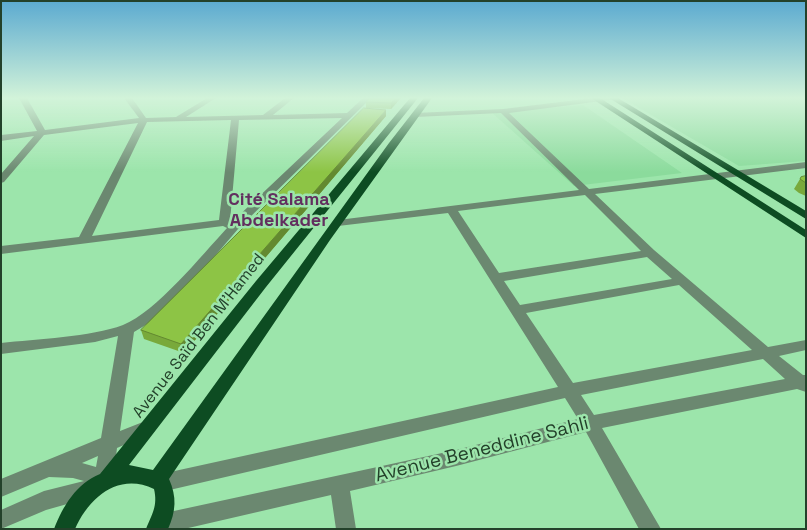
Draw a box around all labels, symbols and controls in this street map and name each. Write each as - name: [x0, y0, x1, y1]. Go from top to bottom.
- district label: Cité Salama Abdelkader: [228, 189, 330, 232]
- street label: Avenue Saïd Ben M'Hamed: [129, 250, 269, 422]
- street label: Avenue Beneddine Sahli: [373, 412, 591, 488]

